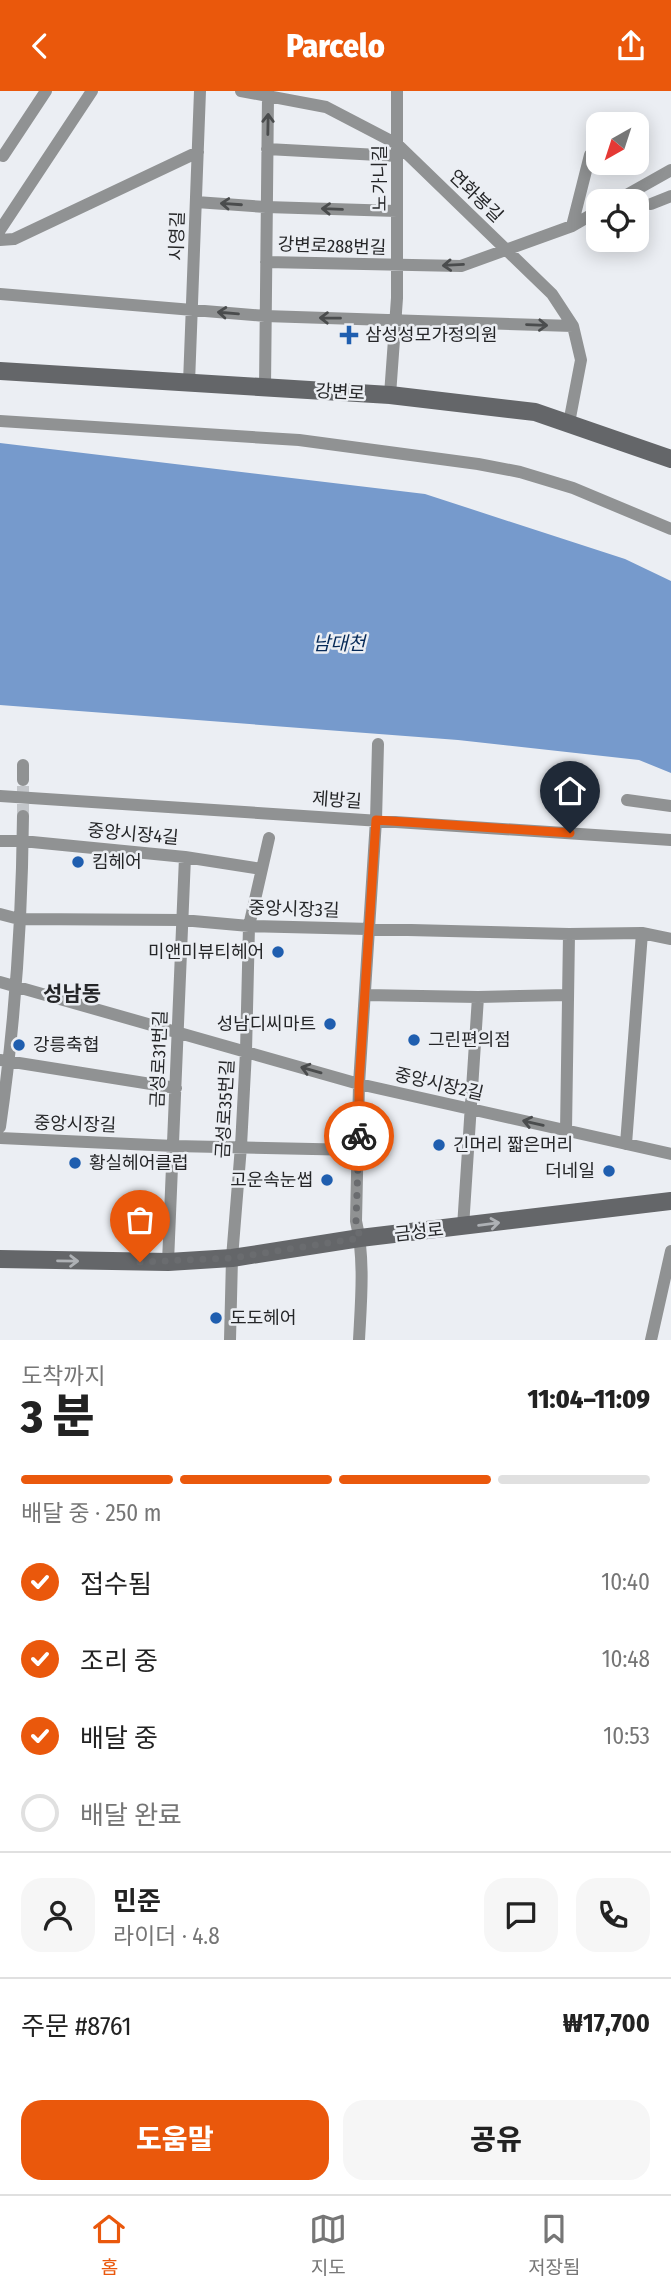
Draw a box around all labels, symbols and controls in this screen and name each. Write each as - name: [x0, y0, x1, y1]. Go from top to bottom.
- icon: back: [21, 27, 59, 65]
- text: Parcelo: [286, 27, 385, 65]
- icon: share: [612, 27, 650, 65]
- one-way arrow: [261, 112, 275, 135]
- north arrow: [586, 112, 649, 175]
- map controls: [586, 112, 649, 252]
- street label: 노가니길: [369, 145, 391, 211]
- street label: 연화봉길: [445, 165, 507, 227]
- button: locate: [586, 189, 649, 252]
- one-way arrow: [220, 197, 243, 210]
- one-way arrow: [320, 202, 343, 216]
- street label: 시영길: [165, 211, 189, 261]
- street label: 강변로288번길: [277, 233, 387, 259]
- one-way arrow: [442, 259, 465, 272]
- one-way arrow: [217, 306, 240, 319]
- one-way arrow: [318, 311, 341, 325]
- one-way arrow: [525, 318, 548, 331]
- place label: 삼성성모가정의원: [365, 324, 497, 346]
- marker: 삼성성모가정의원: [339, 325, 359, 345]
- street label: 강변로: [315, 380, 365, 404]
- water label: 남대천: [313, 632, 367, 655]
- pin: [540, 761, 600, 833]
- icon: home: [551, 772, 589, 810]
- street label: 제방길: [311, 787, 363, 813]
- street label: 중앙시장4길: [86, 819, 180, 849]
- place label: 킴헤어: [92, 851, 142, 873]
- marker: 킴헤어: [70, 854, 86, 870]
- street label: 중앙시장3길: [248, 896, 340, 922]
- place label: 미앤미뷰티헤어: [148, 941, 264, 963]
- marker: 미앤미뷰티헤어: [270, 944, 286, 960]
- district label: 성남동: [43, 981, 101, 1007]
- street label: 금성로31번길: [146, 1010, 172, 1108]
- place label: 성남디씨마트: [217, 1013, 316, 1035]
- marker: 성남디씨마트: [322, 1016, 338, 1032]
- place label: 그린편의점: [428, 1029, 511, 1051]
- marker: 그린편의점: [406, 1032, 422, 1048]
- place label: 강릉축협: [33, 1034, 99, 1056]
- marker: 강릉축협: [11, 1037, 27, 1053]
- street label: 금성로35번길: [211, 1059, 239, 1159]
- one-way arrow: [301, 1063, 323, 1076]
- street label: 중앙시장2길: [392, 1063, 486, 1105]
- courier: [324, 1101, 394, 1171]
- street label: 중앙시장길: [33, 1112, 117, 1136]
- one-way arrow: [522, 1116, 545, 1129]
- icon: bike: [340, 1117, 378, 1155]
- place label: 긴머리 짧은머리: [453, 1134, 573, 1156]
- marker: 긴머리 짧은머리: [431, 1137, 447, 1153]
- place label: 황실헤어클럽: [89, 1152, 188, 1174]
- marker: 황실헤어클럽: [67, 1155, 83, 1171]
- place label: 더네일: [545, 1160, 595, 1182]
- marker: 더네일: [601, 1163, 617, 1179]
- place label: 고운속눈썹: [230, 1169, 313, 1191]
- marker: 고운속눈썹: [319, 1172, 335, 1188]
- pin: [110, 1190, 170, 1262]
- icon: bag: [121, 1201, 159, 1239]
- one-way arrow: [477, 1217, 500, 1230]
- street label: 금성로: [393, 1218, 445, 1246]
- one-way arrow: [56, 1254, 79, 1267]
- place label: 도도헤어: [230, 1307, 296, 1329]
- marker: 도도헤어: [208, 1310, 224, 1326]
- text: 도착까지: [21, 1362, 106, 1390]
- text: 11:04–11:09: [527, 1384, 650, 1415]
- text: 3 분: [21, 1389, 95, 1444]
- text: 배달 중 · 250 m: [21, 1499, 161, 1527]
- icon: check: [21, 1563, 59, 1601]
- text: 10:40: [601, 1568, 650, 1596]
- text: 접수됨: [80, 1569, 152, 1600]
- icon: check: [21, 1640, 59, 1678]
- text: 10:48: [602, 1645, 650, 1673]
- text: 조리 중: [80, 1646, 158, 1677]
- icon: check: [21, 1717, 59, 1755]
- text: 10:53: [603, 1722, 650, 1750]
- text: 배달 중: [80, 1723, 158, 1754]
- text: 배달 완료: [80, 1800, 182, 1831]
- button: person: [21, 1878, 95, 1952]
- button: chat: [484, 1878, 558, 1952]
- button: phone: [576, 1878, 650, 1952]
- text: 민준: [113, 1886, 161, 1917]
- text: 라이더 · 4.8: [113, 1922, 220, 1950]
- text: ₩17,700: [563, 2008, 650, 2039]
- text: 주문 #8761: [21, 2011, 132, 2042]
- button: 도움말: [21, 2100, 329, 2180]
- button: 공유: [343, 2100, 650, 2180]
- tab: 홈: [90, 2210, 128, 2279]
- tab: 지도: [309, 2210, 347, 2279]
- tab: 저장됨: [528, 2210, 581, 2279]

